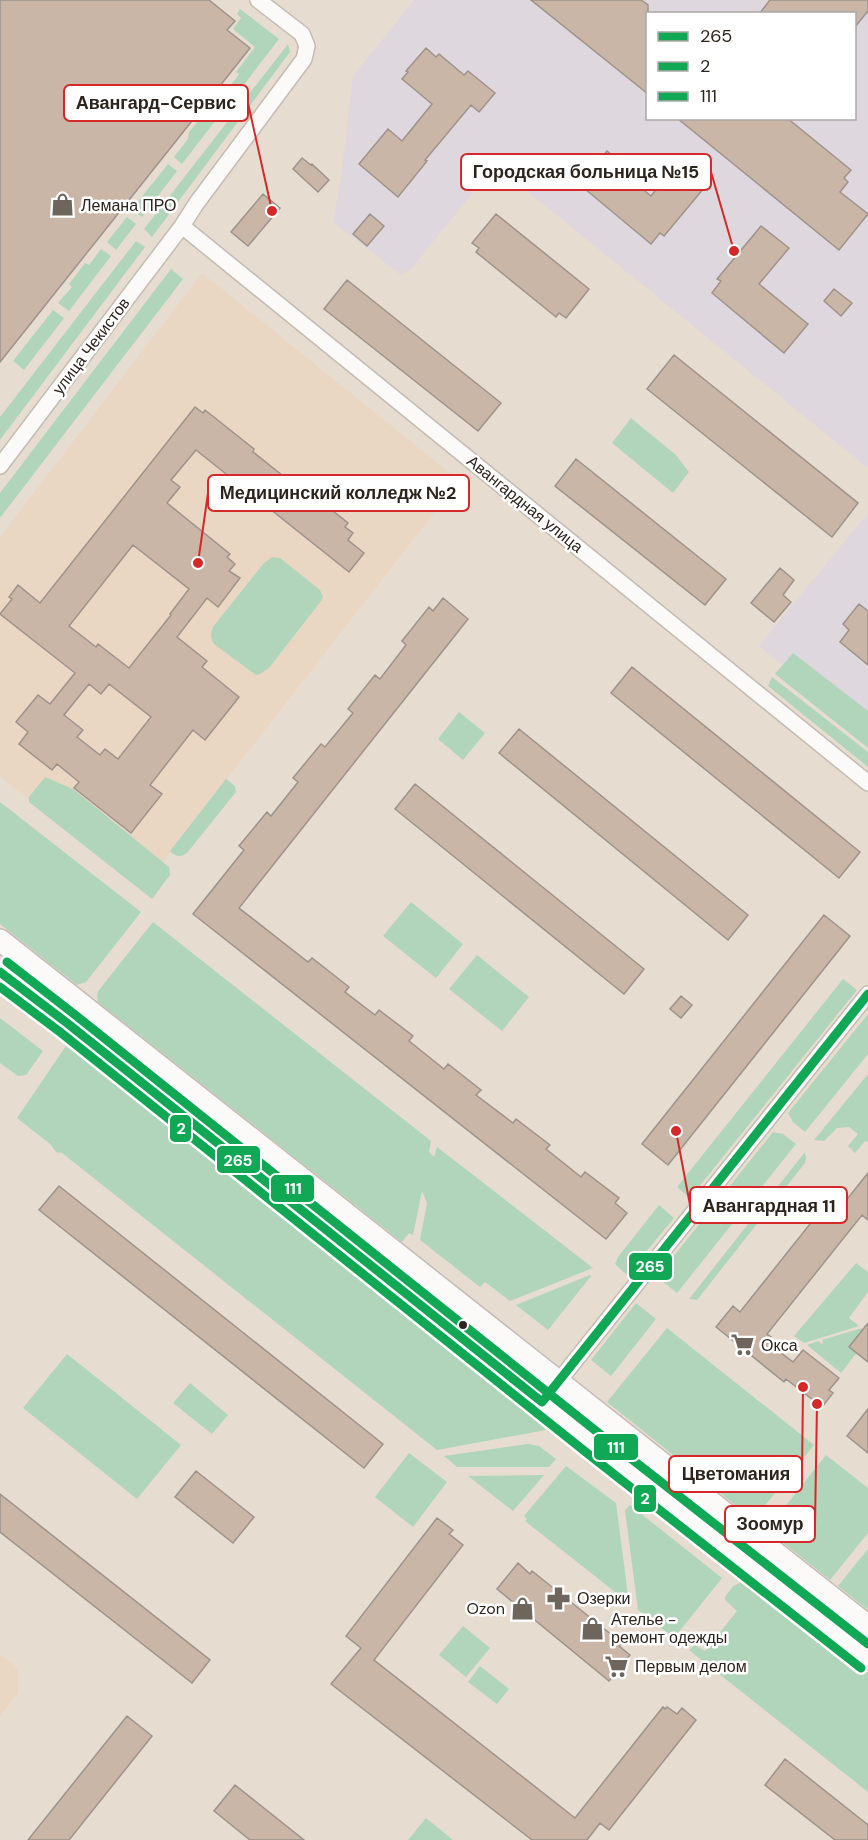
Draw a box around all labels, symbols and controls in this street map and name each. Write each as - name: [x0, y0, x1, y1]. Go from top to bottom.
- legend: [646, 12, 856, 120]
- text: 265: [700, 24, 732, 48]
- text: 2: [700, 54, 710, 78]
- text: 111: [700, 84, 717, 108]
- callout: Авангард-Сервис: [64, 85, 248, 121]
- text: Авангард-Сервис: [76, 91, 236, 115]
- callout: Городская больница №15: [461, 154, 711, 190]
- text: Городская больница №15: [473, 160, 699, 184]
- shop icon: Лемана ПРО: [50, 192, 76, 218]
- place label: Лемана ПРО: [81, 195, 177, 216]
- street label: улица Чекистов: [48, 293, 134, 399]
- street label: Авангардная улица: [463, 451, 587, 557]
- callout: Медицинский колледж №2: [208, 475, 469, 511]
- text: Медицинский колледж №2: [220, 481, 456, 505]
- line badge: 2: [169, 1114, 192, 1143]
- text: 2: [176, 1118, 186, 1139]
- line badge: 265: [216, 1145, 261, 1174]
- text: 265: [223, 1150, 253, 1171]
- line badge: 111: [270, 1174, 315, 1203]
- text: 111: [284, 1178, 302, 1199]
- callout: Авангардная 11: [690, 1187, 847, 1223]
- text: Авангардная 11: [703, 1194, 835, 1218]
- line badge: 265: [628, 1252, 673, 1281]
- text: 265: [635, 1256, 665, 1277]
- unlabelled marker: [457, 1319, 469, 1331]
- supermarket icon: Окса: [730, 1332, 756, 1358]
- place label: Окса: [761, 1335, 798, 1356]
- line badge: 111: [593, 1433, 639, 1461]
- text: 111: [607, 1437, 625, 1458]
- callout: Цветомания: [669, 1456, 802, 1492]
- text: Цветомания: [682, 1462, 790, 1486]
- line badge: 2: [633, 1484, 657, 1513]
- text: 2: [640, 1488, 650, 1509]
- callout: Зоомур: [725, 1506, 815, 1542]
- text: Зоомур: [737, 1512, 803, 1536]
- pharmacy icon: Озерки: [546, 1585, 572, 1611]
- place label: Озерки: [577, 1588, 630, 1609]
- shop icon: Ozon: [510, 1595, 536, 1621]
- place label: Ozon: [467, 1598, 505, 1619]
- place label: Ателье - ремонт одежды: [611, 1609, 727, 1648]
- shop icon: Ателье - ремонт одежды: [580, 1615, 606, 1641]
- supermarket icon: Первым делом: [604, 1653, 630, 1679]
- place label: Первым делом: [635, 1656, 747, 1677]

